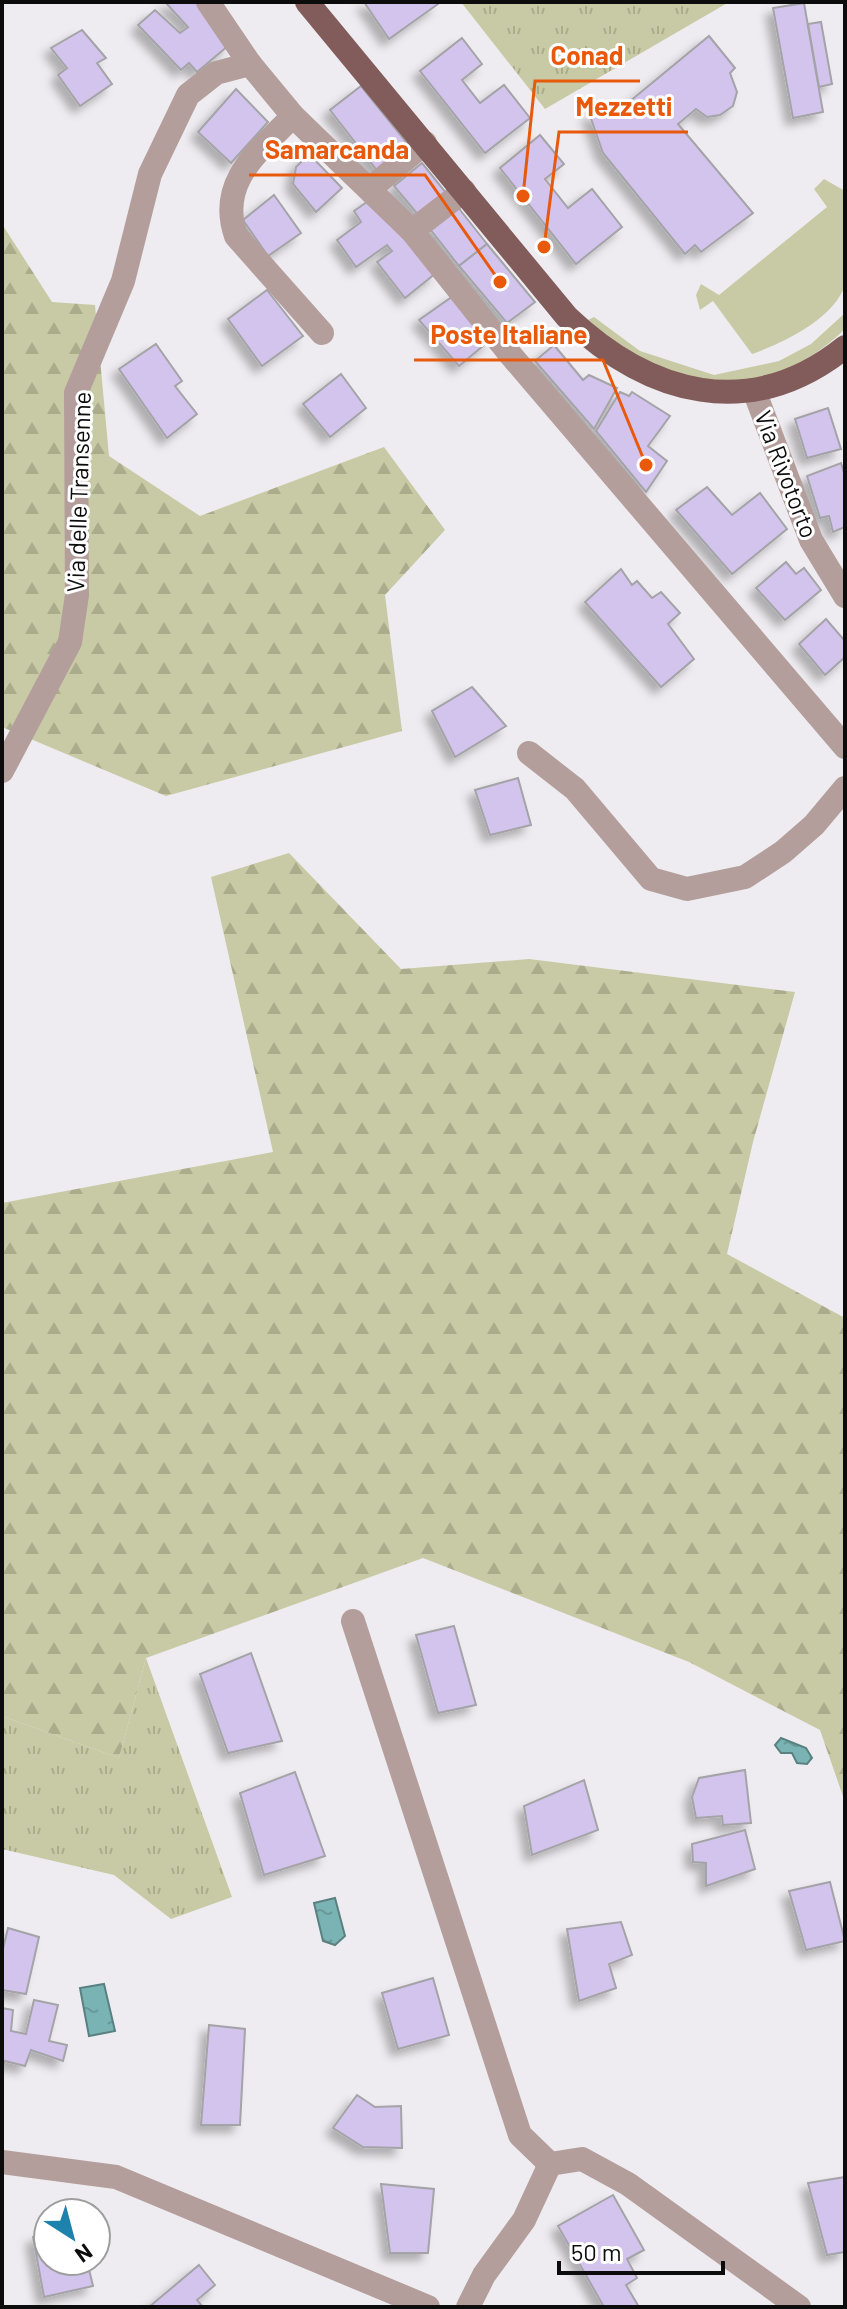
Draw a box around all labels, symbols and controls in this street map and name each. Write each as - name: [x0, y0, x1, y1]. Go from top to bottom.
- callout: Conad: [535, 31, 640, 81]
- text: Conad: [551, 39, 623, 70]
- callout: Mezzetti: [559, 82, 688, 132]
- text: Mezzetti: [576, 90, 672, 121]
- callout: Samarcanda: [249, 125, 425, 175]
- text: Samarcanda: [265, 133, 409, 164]
- callout: Poste Italiane: [414, 310, 603, 360]
- text: Poste Italiane: [431, 318, 587, 349]
- street label: Via delle Transenne: [60, 391, 96, 593]
- street label: Via Rivotorto: [749, 406, 825, 542]
- north arrow: [32, 2197, 112, 2277]
- scale bar: [559, 2225, 723, 2275]
- text: 50 m: [571, 2237, 622, 2266]
- text: N: [71, 2239, 98, 2269]

